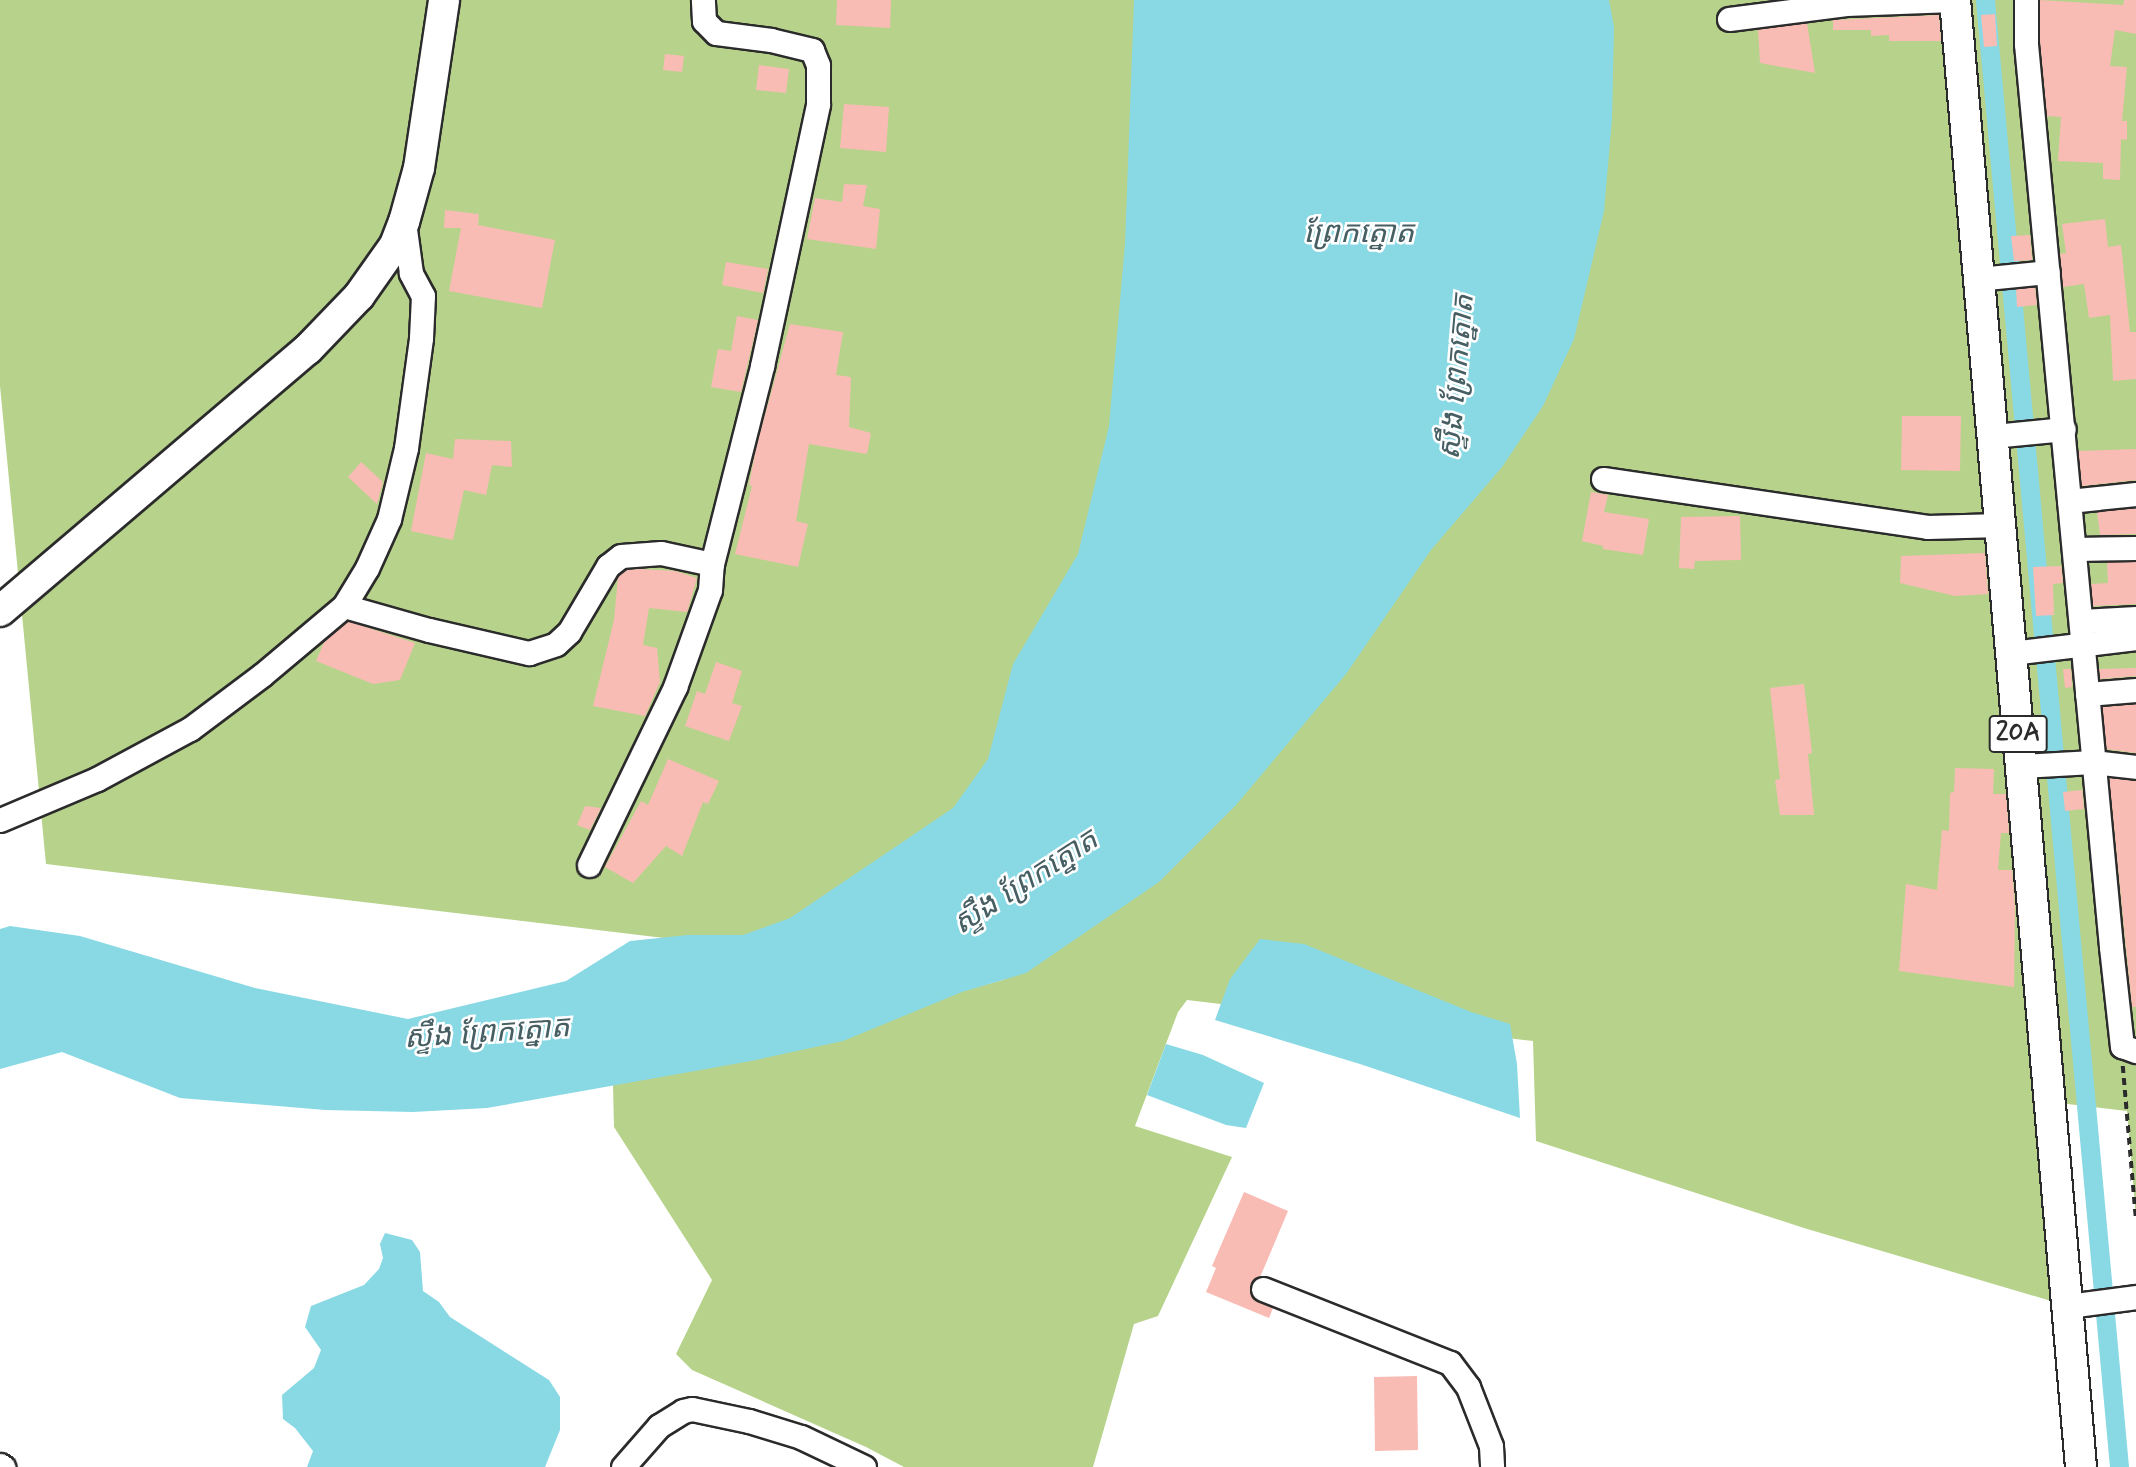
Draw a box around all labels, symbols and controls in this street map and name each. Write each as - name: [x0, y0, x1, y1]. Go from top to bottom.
- water label: ព្រែកត្នោត: [1304, 216, 1414, 252]
- water label: ស្ទឹង ព្រែកត្នោត: [1433, 293, 1483, 461]
- road number: 20A: [1988, 712, 2048, 756]
- water label: ស្ទឹង ព្រែកត្នោត: [947, 823, 1105, 943]
- water label: ស្ទឹង ព្រែកត្នោត: [403, 1010, 571, 1058]

